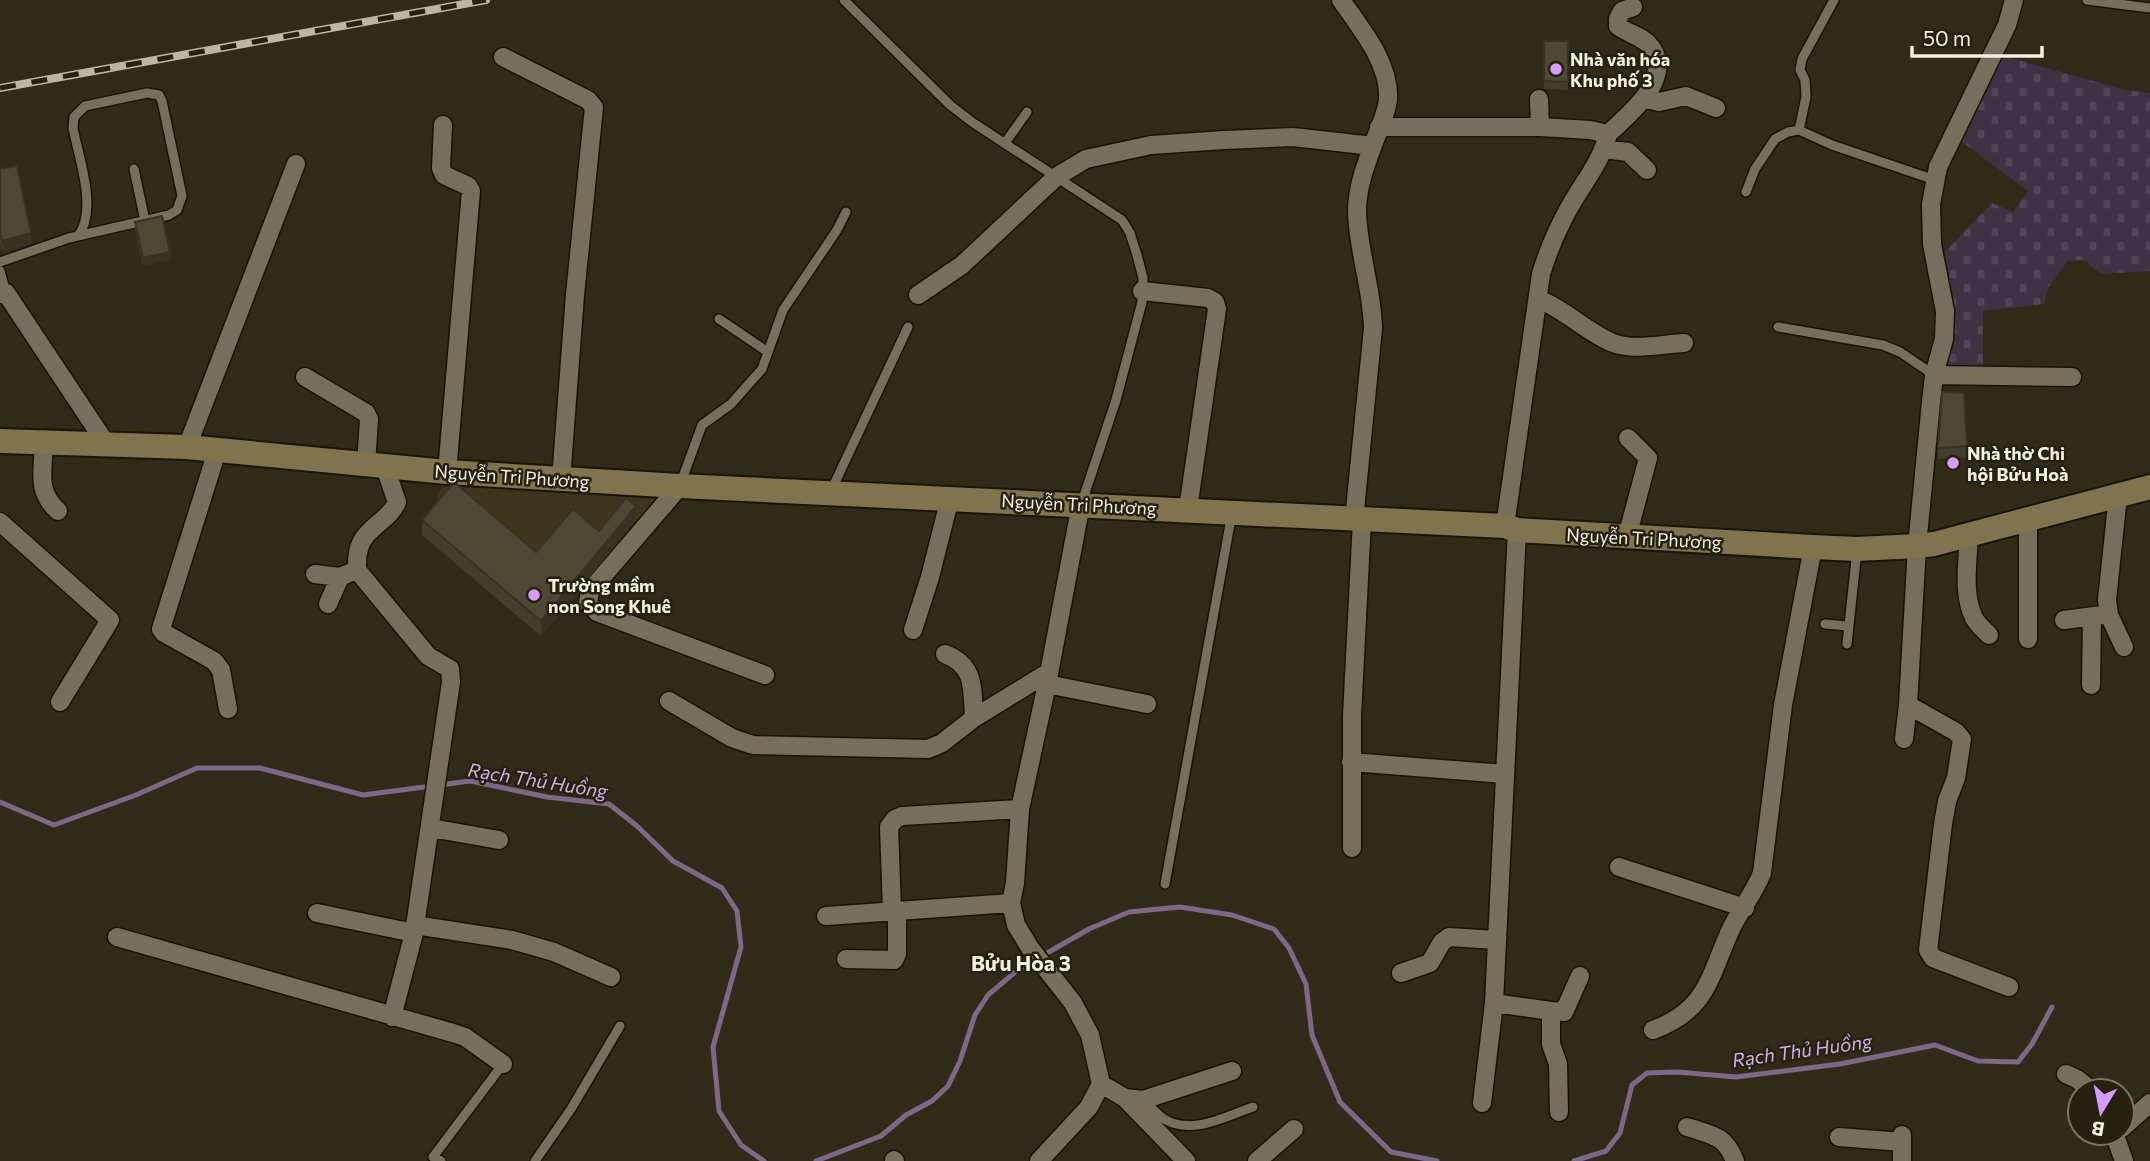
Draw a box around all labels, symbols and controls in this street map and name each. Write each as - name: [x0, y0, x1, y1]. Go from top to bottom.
- scale bar: [1912, 14, 2042, 58]
- text: 50 m: [1923, 25, 1971, 50]
- place label: Nhà văn hóa Khu phố 3: [1570, 48, 1670, 91]
- marker: Nhà văn hóa Khu phố 3: [1548, 61, 1564, 77]
- place label: Nhà thờ Chi hội Bửu Hoà: [1967, 442, 2068, 485]
- marker: Nhà thờ Chi hội Bửu Hoà: [1945, 455, 1961, 471]
- street label: Nguyễn Tri Phương: [434, 460, 591, 492]
- street label: Nguyễn Tri Phương: [1001, 489, 1157, 519]
- street label: Nguyễn Tri Phương: [1566, 523, 1722, 553]
- place label: Trường mầm non Song Khuê: [548, 574, 671, 617]
- marker: Trường mầm non Song Khuê: [526, 587, 542, 603]
- water label: Rạch Thủ Huồng: [466, 758, 610, 803]
- district label: Bửu Hòa 3: [971, 950, 1071, 975]
- water label: Rạch Thủ Huồng: [1731, 1029, 1874, 1071]
- north arrow: [2066, 1077, 2136, 1147]
- text: B: [2090, 1117, 2106, 1142]

